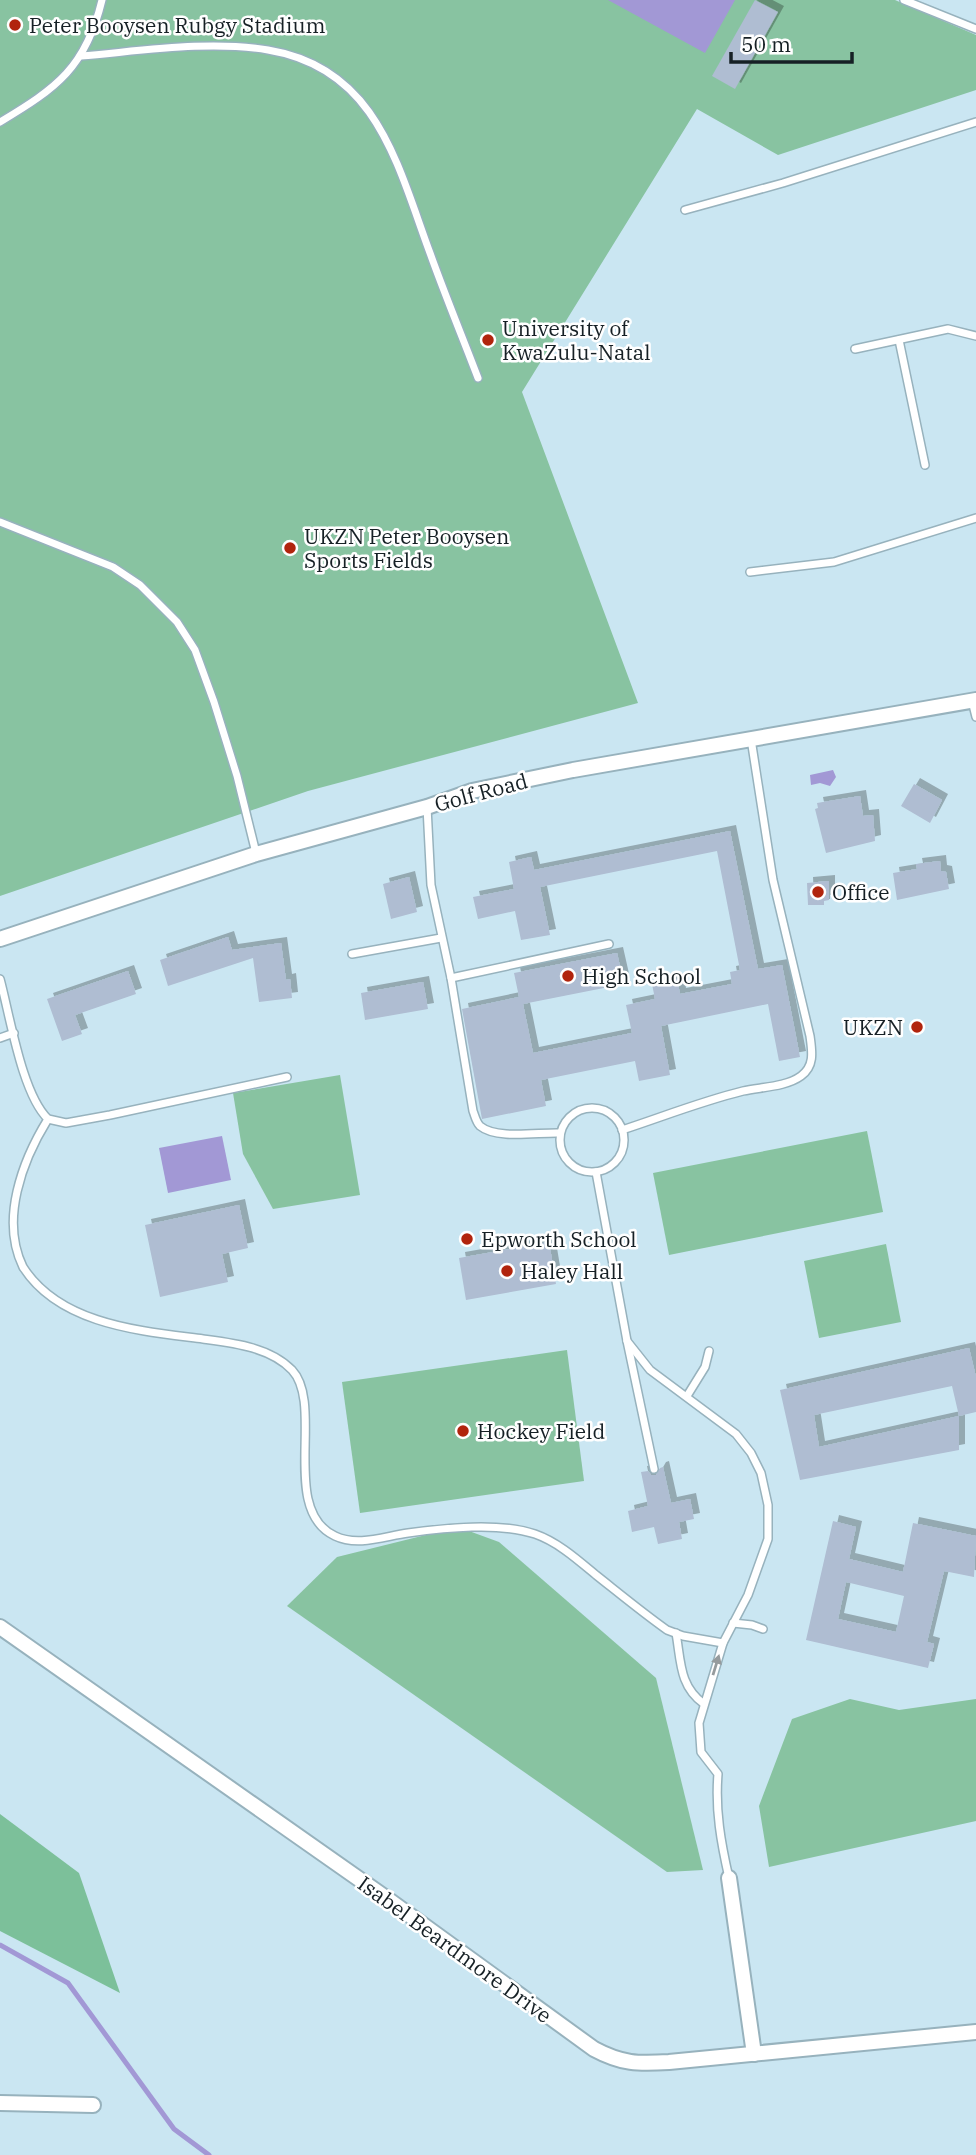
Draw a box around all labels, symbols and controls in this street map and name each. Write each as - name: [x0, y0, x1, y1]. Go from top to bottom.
- place label: Peter Booysen Rubgy Stadium: [29, 11, 325, 39]
- marker: Peter Booysen Rubgy Stadium: [7, 17, 23, 33]
- scale bar: [731, 21, 852, 65]
- text: 50 m: [741, 30, 791, 58]
- place label: University of KwaZulu-Natal: [502, 314, 651, 366]
- marker: University of KwaZulu-Natal: [480, 332, 496, 348]
- place label: UKZN Peter Booysen Sports Fields: [304, 522, 510, 574]
- marker: UKZN Peter Booysen Sports Fields: [282, 540, 298, 556]
- street label: Golf Road: [431, 766, 531, 818]
- place label: Office: [832, 878, 889, 906]
- marker: Office: [810, 884, 826, 900]
- place label: High School: [582, 962, 701, 990]
- marker: High School: [560, 968, 576, 984]
- place label: UKZN: [843, 1013, 903, 1041]
- marker: UKZN: [909, 1019, 925, 1035]
- place label: Epworth School: [481, 1225, 637, 1253]
- marker: Epworth School: [459, 1231, 475, 1247]
- place label: Haley Hall: [521, 1257, 623, 1285]
- marker: Haley Hall: [499, 1263, 515, 1279]
- place label: Hockey Field: [477, 1417, 605, 1445]
- marker: Hockey Field: [455, 1423, 471, 1439]
- one-way arrow: [712, 1654, 722, 1675]
- street label: Isabel Beardmore Drive: [352, 1869, 558, 2029]

